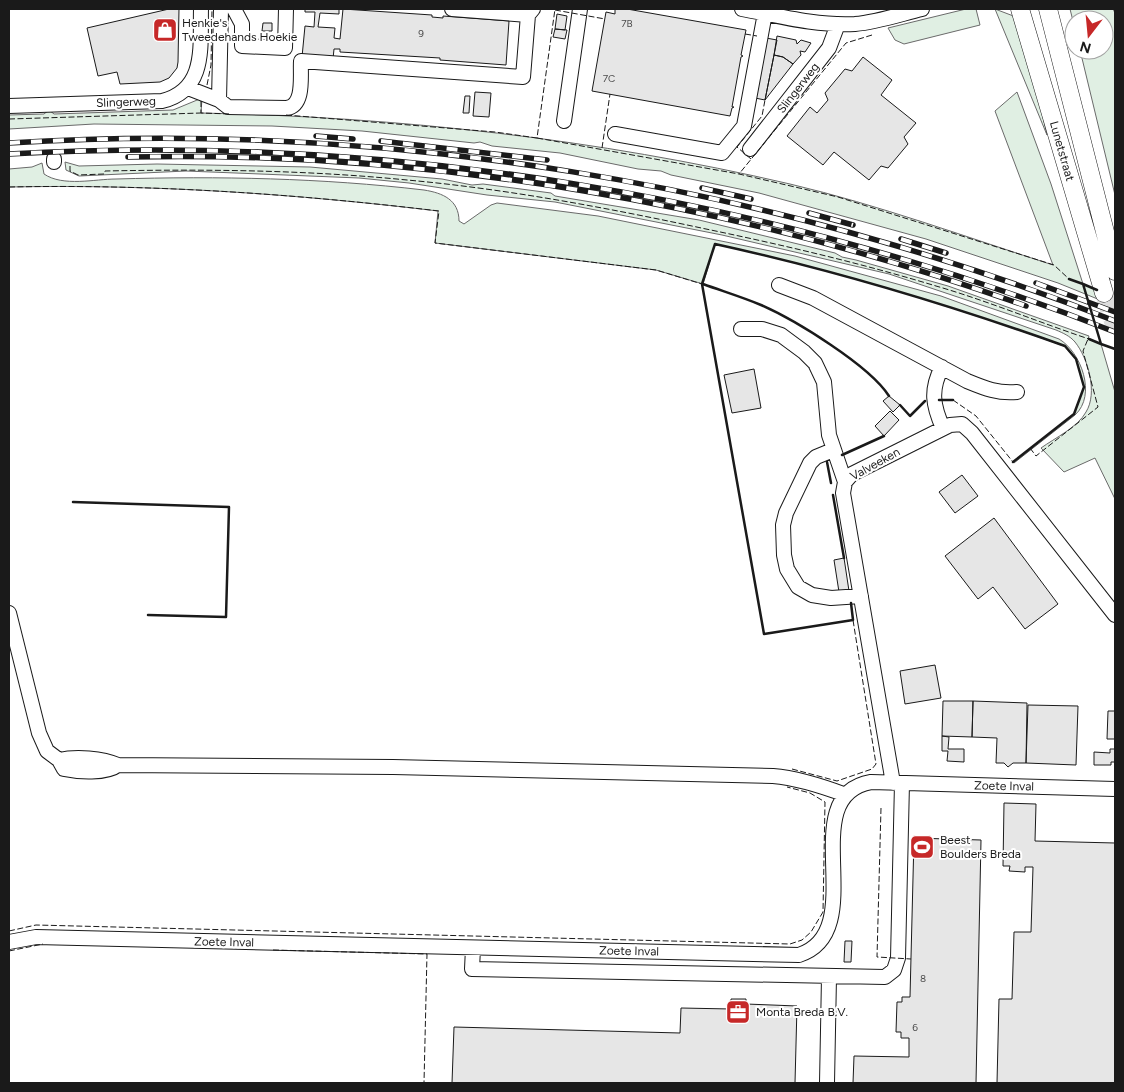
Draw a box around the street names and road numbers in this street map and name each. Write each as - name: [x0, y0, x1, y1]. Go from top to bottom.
- street label: Slingerweg: [774, 60, 822, 116]
- street label: Slingerweg: [96, 94, 156, 110]
- street label: Lunetstraat: [1047, 119, 1077, 183]
- street label: Valveeken: [848, 444, 903, 483]
- street label: Zoete Inval: [974, 778, 1034, 794]
- street label: Zoete Inval: [194, 934, 254, 950]
- street label: Zoete Inval: [599, 943, 659, 959]

